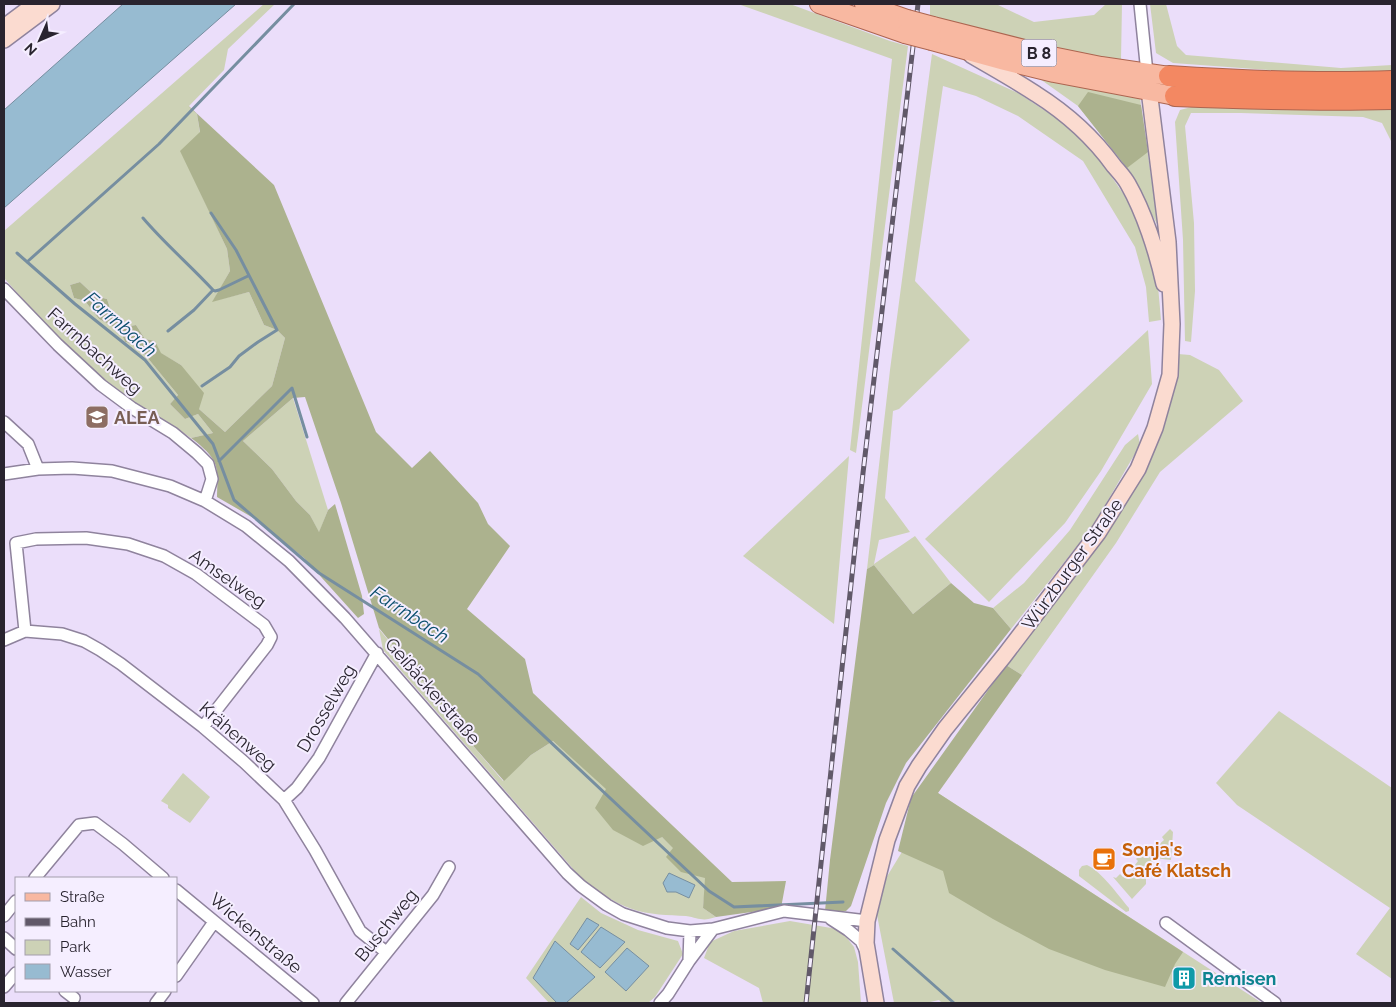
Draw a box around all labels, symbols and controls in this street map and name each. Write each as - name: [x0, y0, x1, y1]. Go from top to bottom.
- north arrow: [15, 15, 65, 65]
- text: N: [21, 40, 40, 59]
- road number: B 8: [1022, 40, 1056, 66]
- water label: Farrnbach: [80, 287, 162, 361]
- street label: Farrnbachweg: [44, 303, 146, 399]
- school or university icon: ALEA: [84, 404, 110, 430]
- place label: ALEA: [114, 407, 160, 428]
- street label: Würzburger Straße: [1017, 494, 1127, 634]
- street label: Amselweg: [186, 544, 270, 612]
- water label: Farrnbach: [367, 581, 453, 647]
- street label: Geißäckerstraße: [381, 633, 485, 749]
- street label: Drosselweg: [292, 660, 360, 756]
- street label: Krähenweg: [195, 697, 281, 775]
- place label: Sonja's Café Klatsch: [1122, 839, 1231, 881]
- cafe icon: Sonja's Café Klatsch: [1091, 846, 1117, 872]
- legend: [15, 877, 178, 992]
- street label: Buschweg: [350, 884, 422, 966]
- text: Straße: [60, 888, 105, 906]
- street label: Wickenstraße: [206, 888, 307, 978]
- text: Bahn: [60, 913, 96, 931]
- text: Park: [60, 938, 91, 956]
- text: Wasser: [60, 963, 112, 981]
- building icon: Remisen: [1171, 965, 1197, 991]
- place label: Remisen: [1202, 968, 1276, 989]

